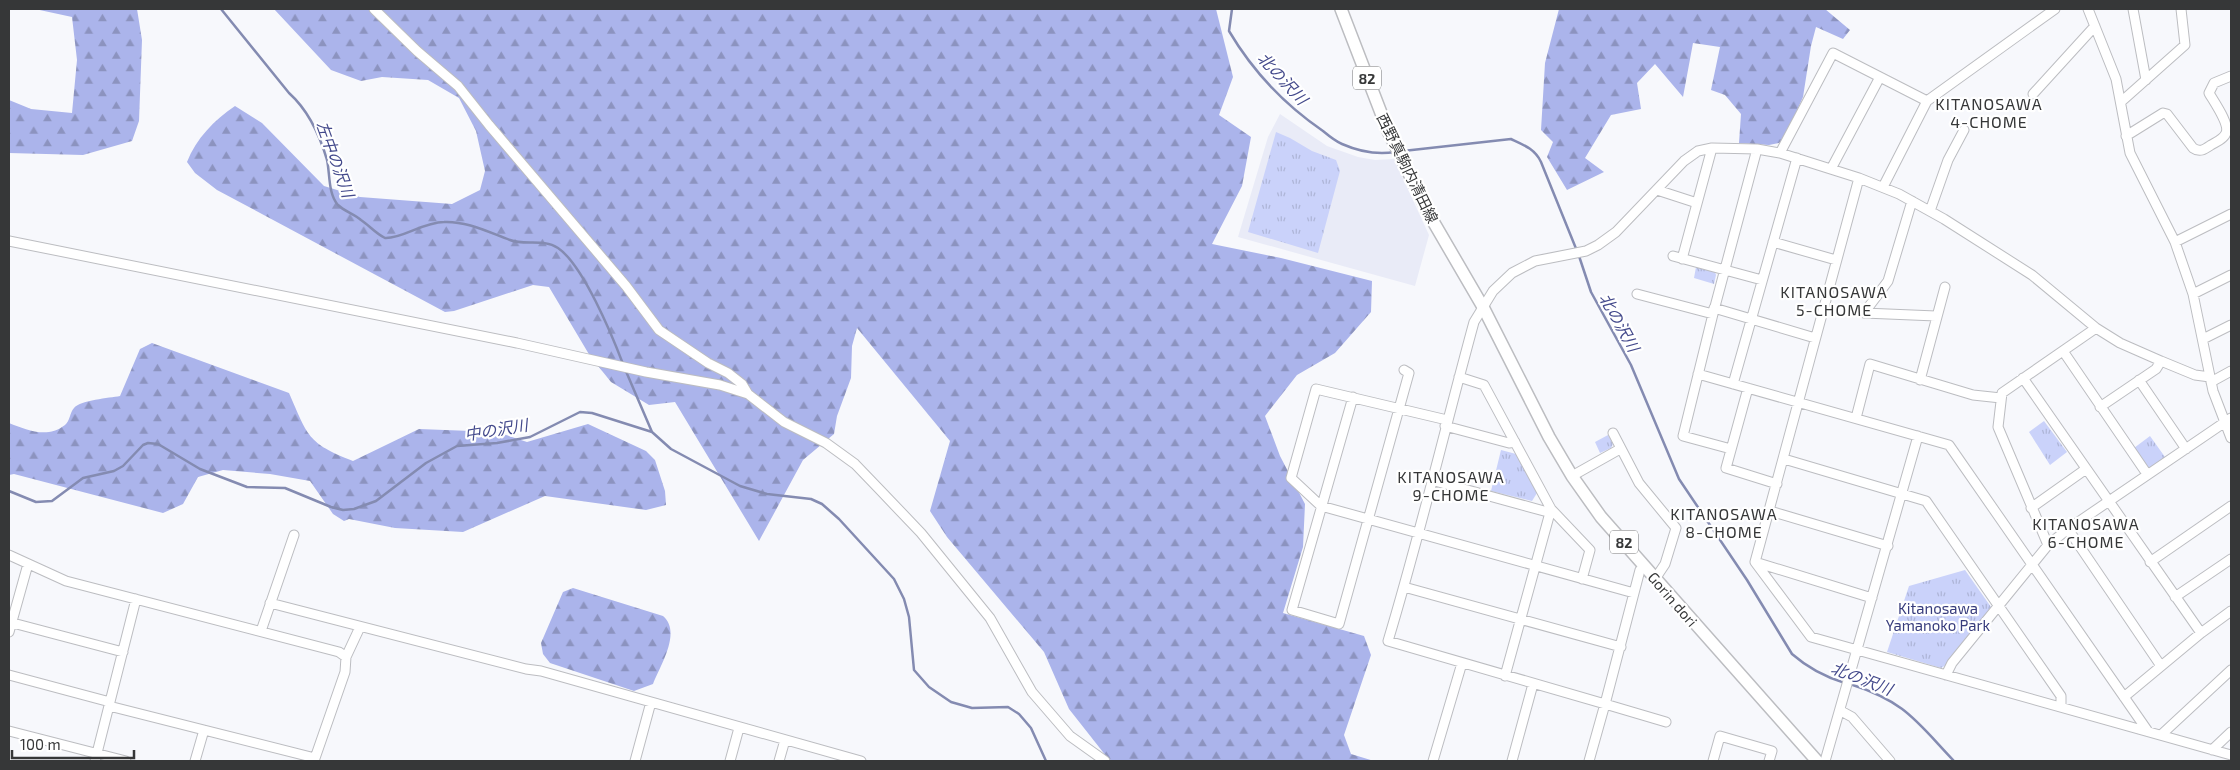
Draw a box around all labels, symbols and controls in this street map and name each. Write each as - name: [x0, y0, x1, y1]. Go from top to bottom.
- water label: 北の沢川: [1254, 48, 1313, 109]
- road number: 82: [1353, 66, 1381, 90]
- district label: KITANOSAWA 4-CHOME: [1935, 94, 2043, 131]
- street label: 西野真駒内清田線: [1374, 110, 1442, 226]
- water label: 左中の沢川: [313, 118, 359, 202]
- district label: KITANOSAWA 5-CHOME: [1780, 282, 1888, 319]
- water label: 北の沢川: [1596, 289, 1645, 356]
- water label: 中の沢川: [463, 414, 531, 443]
- district label: KITANOSAWA 9-CHOME: [1397, 467, 1505, 504]
- district label: KITANOSAWA 8-CHOME: [1670, 504, 1778, 541]
- district label: KITANOSAWA 6-CHOME: [2032, 514, 2140, 551]
- road number: 82: [1610, 530, 1638, 554]
- street label: Gorin dori: [1644, 568, 1702, 630]
- park label: Kitanosawa Yamanoko Park: [1886, 599, 1991, 634]
- water label: 北の沢川: [1829, 658, 1897, 699]
- scale bar: [12, 728, 135, 760]
- text: 100 m: [20, 735, 61, 753]

